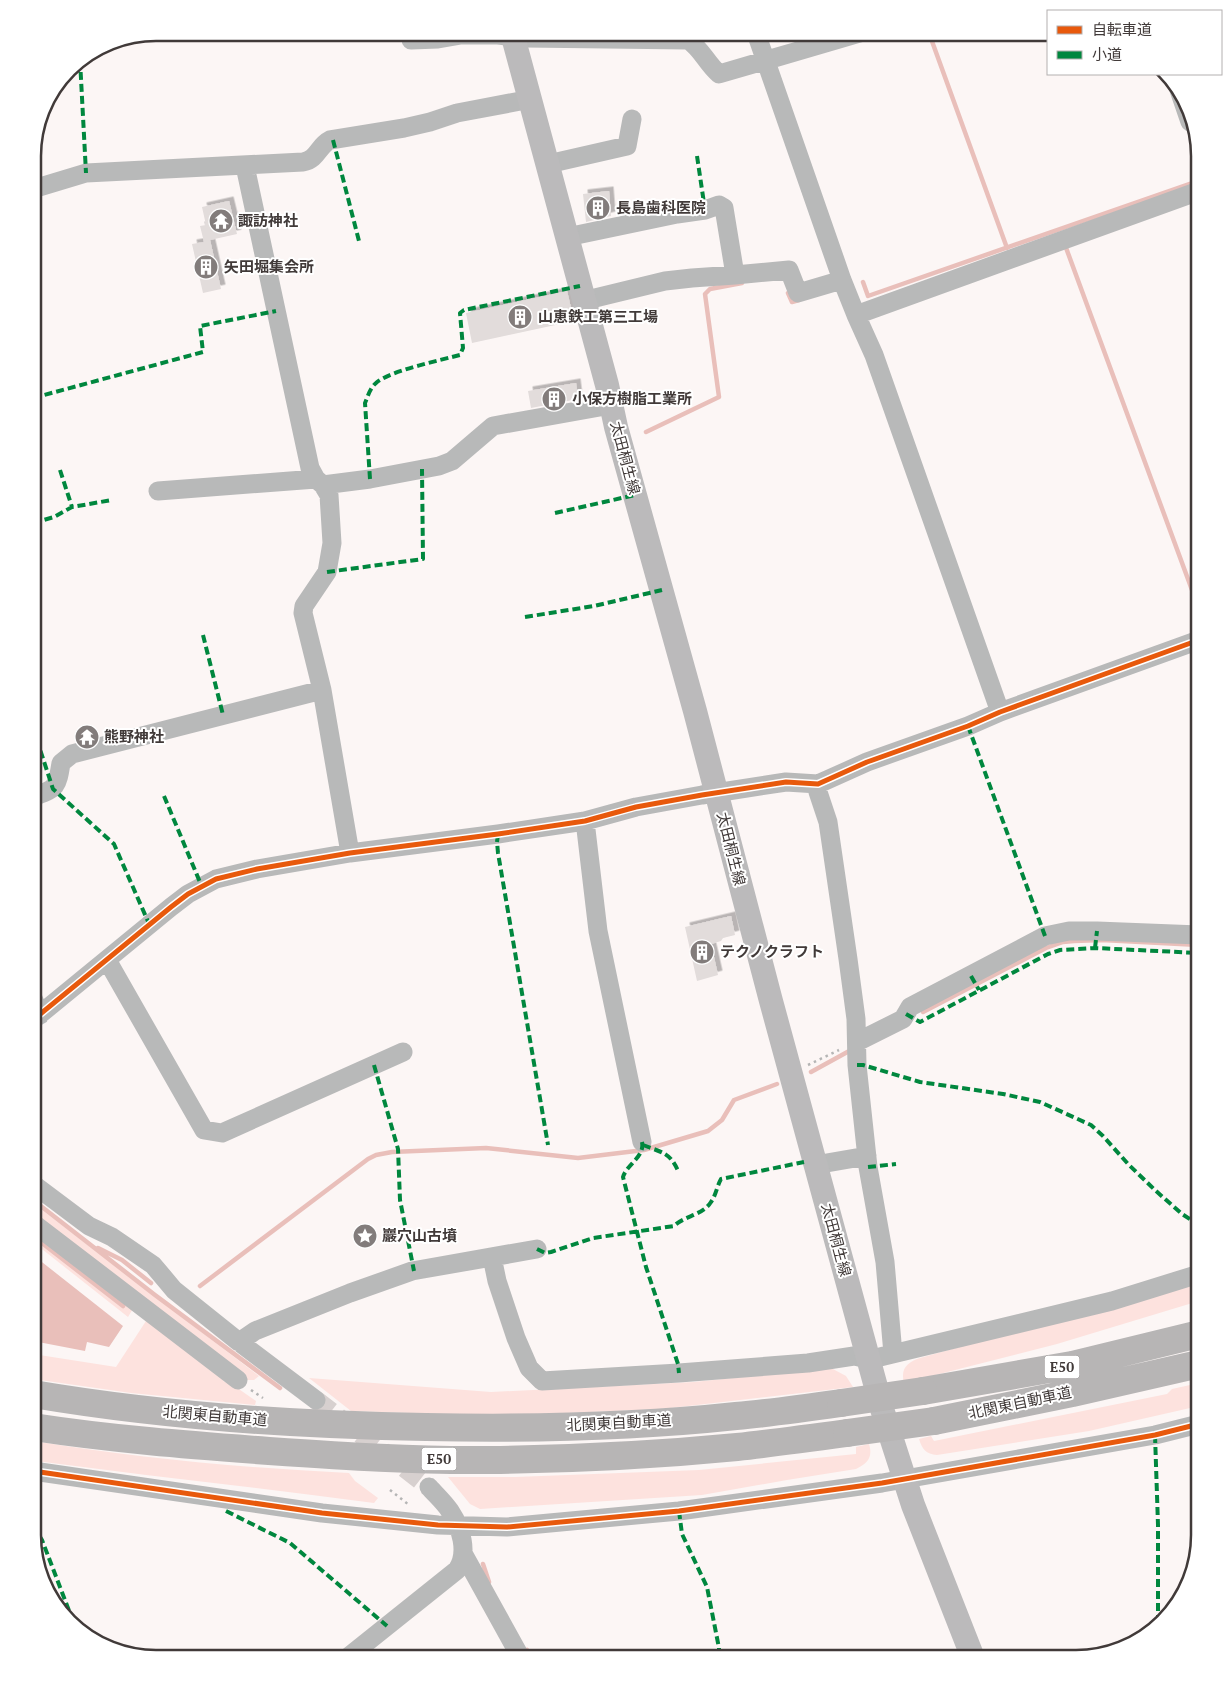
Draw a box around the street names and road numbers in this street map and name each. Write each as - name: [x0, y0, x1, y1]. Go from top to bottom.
- street label: 太田桐生線: [607, 419, 645, 497]
- street label: 太田桐生線: [713, 810, 751, 888]
- street label: 太田桐生線: [818, 1201, 856, 1279]
- road number: E50: [1044, 1355, 1080, 1378]
- street label: 北関東自動車道: [966, 1381, 1073, 1423]
- street label: 北関東自動車道: [162, 1400, 268, 1430]
- street label: 北関東自動車道: [566, 1409, 672, 1435]
- road number: E50: [422, 1448, 456, 1470]

